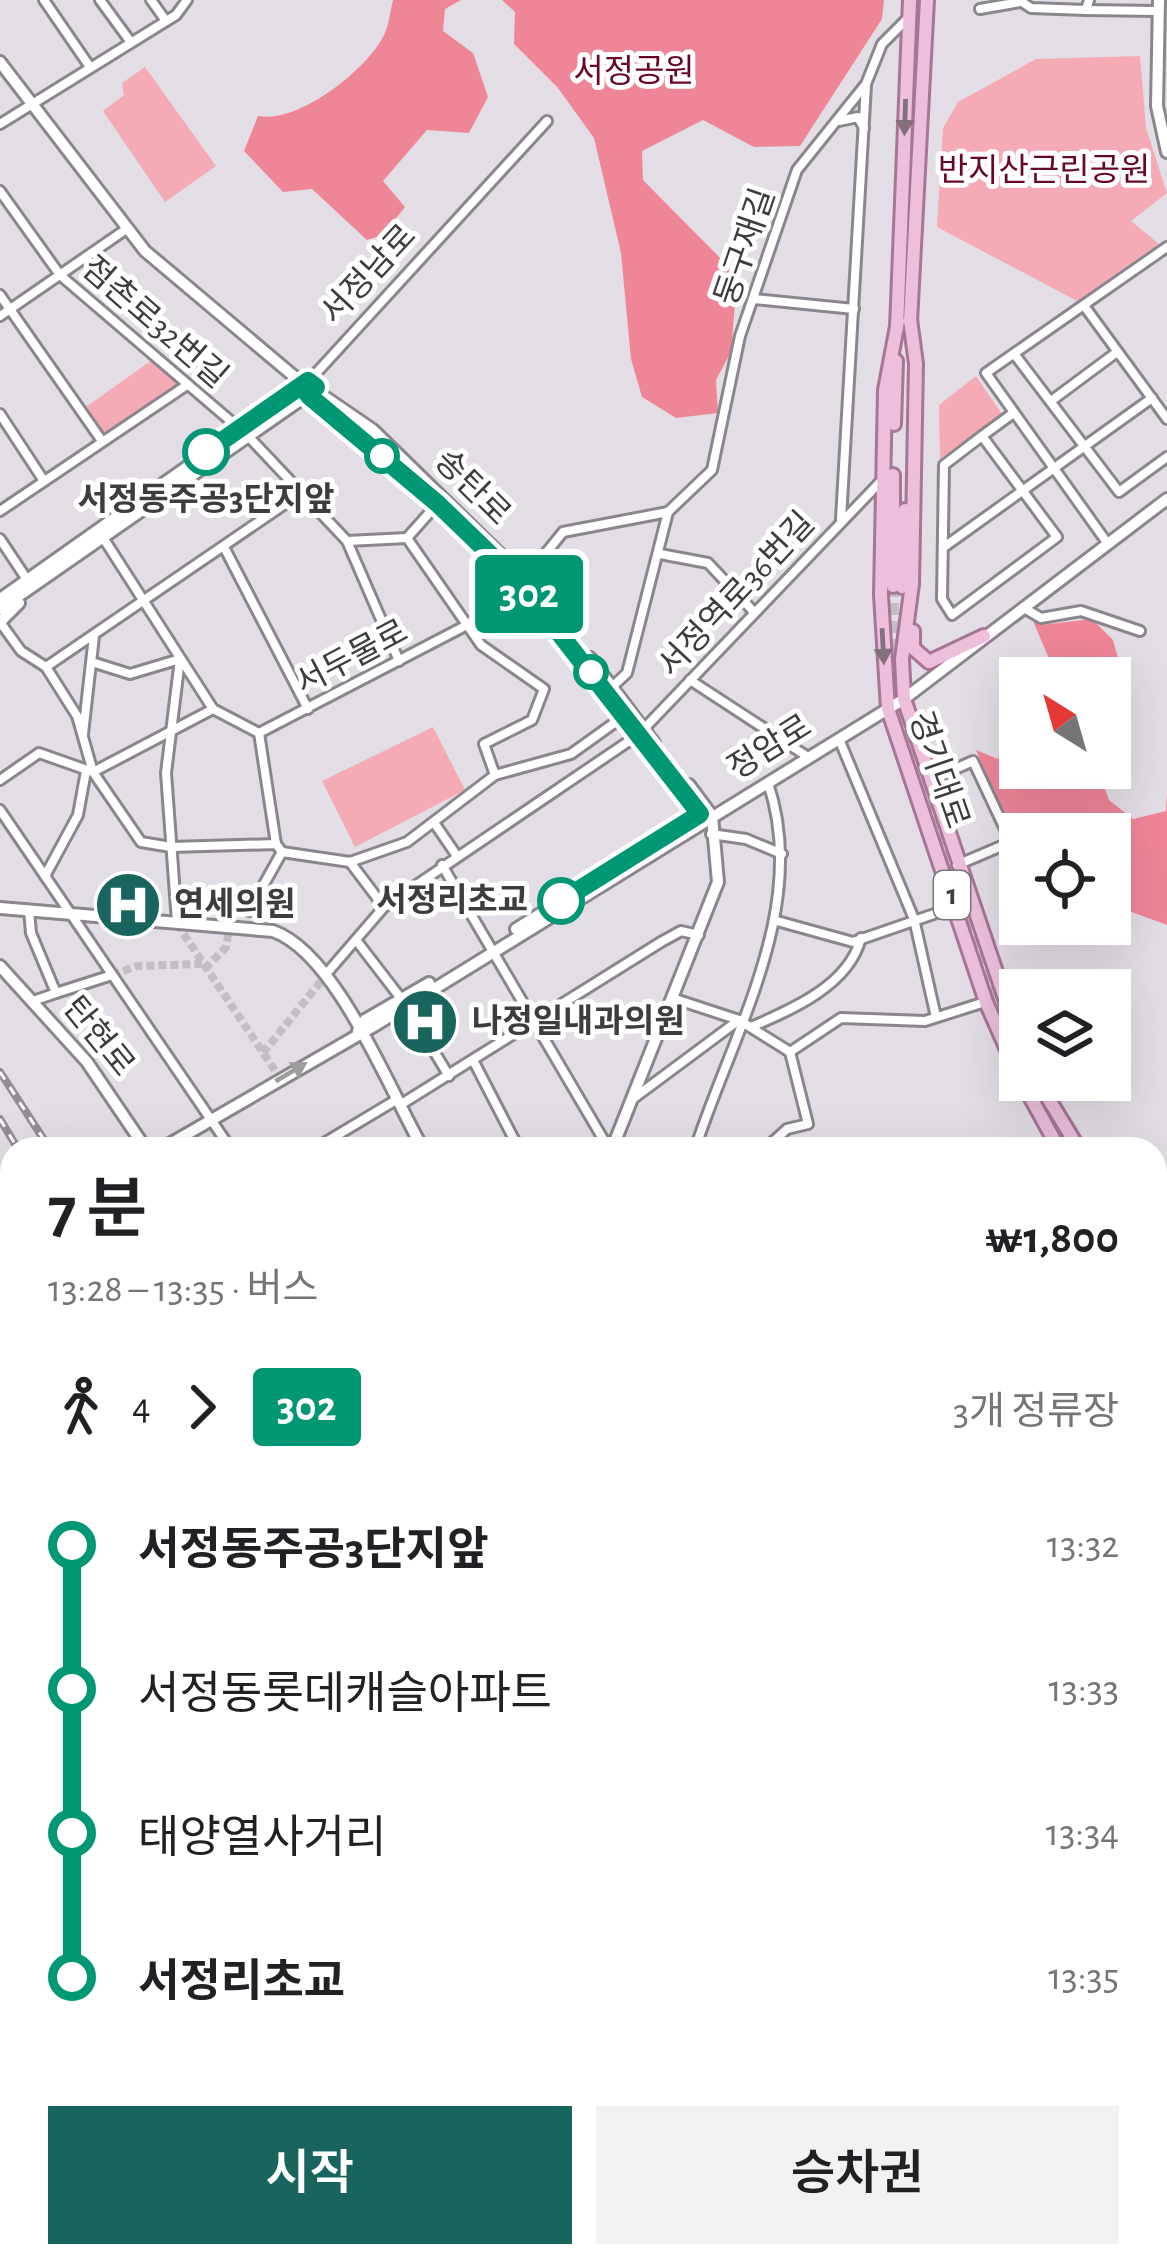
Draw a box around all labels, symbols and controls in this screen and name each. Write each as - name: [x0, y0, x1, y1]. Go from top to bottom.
- park label: 서정공원: [573, 54, 695, 89]
- one-way arrow: [895, 99, 914, 137]
- park label: 반지산근린공원: [938, 153, 1150, 188]
- street label: 둥구재길: [709, 184, 781, 310]
- street label: 서정남로: [314, 218, 422, 331]
- street label: 점촌로32번길: [75, 250, 234, 395]
- marker: 서정동주공3단지앞: [184, 430, 228, 474]
- unlabelled marker: [366, 440, 398, 472]
- street label: 송탄로: [428, 443, 517, 532]
- place label: 서정동주공3단지앞: [77, 482, 335, 517]
- street label: 서정역로36번길: [651, 505, 821, 684]
- line badge: 302: [460, 555, 598, 633]
- text: 302: [499, 573, 559, 615]
- street label: 서두물로: [290, 613, 413, 701]
- one-way arrow: [874, 628, 893, 666]
- unlabelled marker: [575, 656, 607, 688]
- north arrow: [999, 657, 1131, 789]
- map controls: [999, 657, 1131, 1101]
- street label: 경기대로: [903, 707, 975, 833]
- street label: 정암로: [722, 708, 817, 786]
- button: locate: [999, 813, 1131, 945]
- hospital icon: 연세의원: [93, 870, 163, 940]
- road number: 1: [934, 871, 970, 919]
- marker: 서정리초교: [539, 879, 583, 923]
- place label: 서정리초교: [376, 883, 528, 918]
- place label: 연세의원: [174, 887, 295, 922]
- button: layers: [999, 969, 1131, 1101]
- hospital icon: 나정일내과의원: [390, 987, 460, 1057]
- street label: 탄현로: [57, 990, 141, 1083]
- place label: 나정일내과의원: [472, 1004, 685, 1039]
- one-way arrow: [274, 1062, 308, 1083]
- text: 7 분: [48, 1178, 147, 1244]
- text: ₩1,800: [985, 1216, 1119, 1261]
- text: 13:28 – 13:35 · 버스: [48, 1270, 318, 1309]
- icon: walk: [48, 1374, 114, 1440]
- icon: forward: [169, 1374, 235, 1440]
- text: 302: [277, 1386, 337, 1428]
- text: 4: [132, 1388, 151, 1427]
- text: 3개 정류장: [953, 1393, 1119, 1432]
- text: 13:32: [1047, 1526, 1119, 1565]
- text: 서정동주공3단지앞: [138, 1528, 489, 1573]
- text: 13:33: [1048, 1670, 1119, 1709]
- text: 서정동롯데캐슬아파트: [138, 1672, 552, 1717]
- text: 13:34: [1046, 1814, 1119, 1853]
- text: 태양열사거리: [138, 1816, 386, 1861]
- text: 13:35: [1048, 1958, 1119, 1997]
- text: 서정리초교: [138, 1960, 345, 2005]
- button: 시작: [48, 2106, 572, 2244]
- button: 승차권: [596, 2106, 1119, 2244]

